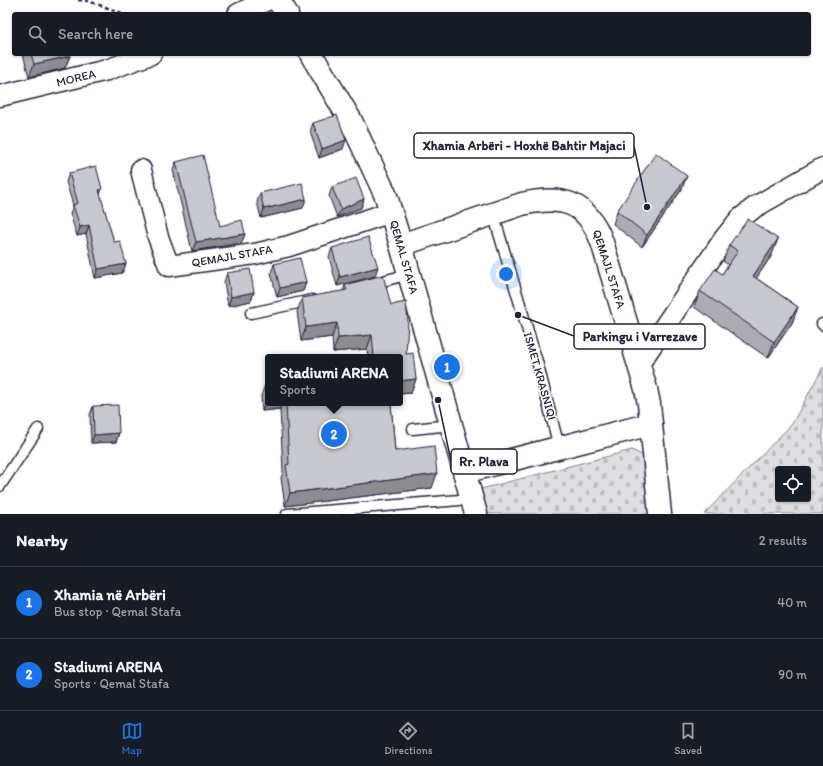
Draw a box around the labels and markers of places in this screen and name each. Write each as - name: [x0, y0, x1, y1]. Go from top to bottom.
- callout: Xhamia Arbëri - Hoxhë Bahtir Majaci: [414, 133, 634, 158]
- callout: Parkingu i Varrezave: [574, 324, 705, 349]
- pin: 1: [434, 352, 460, 382]
- pin: 2: [321, 419, 347, 449]
- callout: Rr. Plava: [451, 449, 517, 474]

